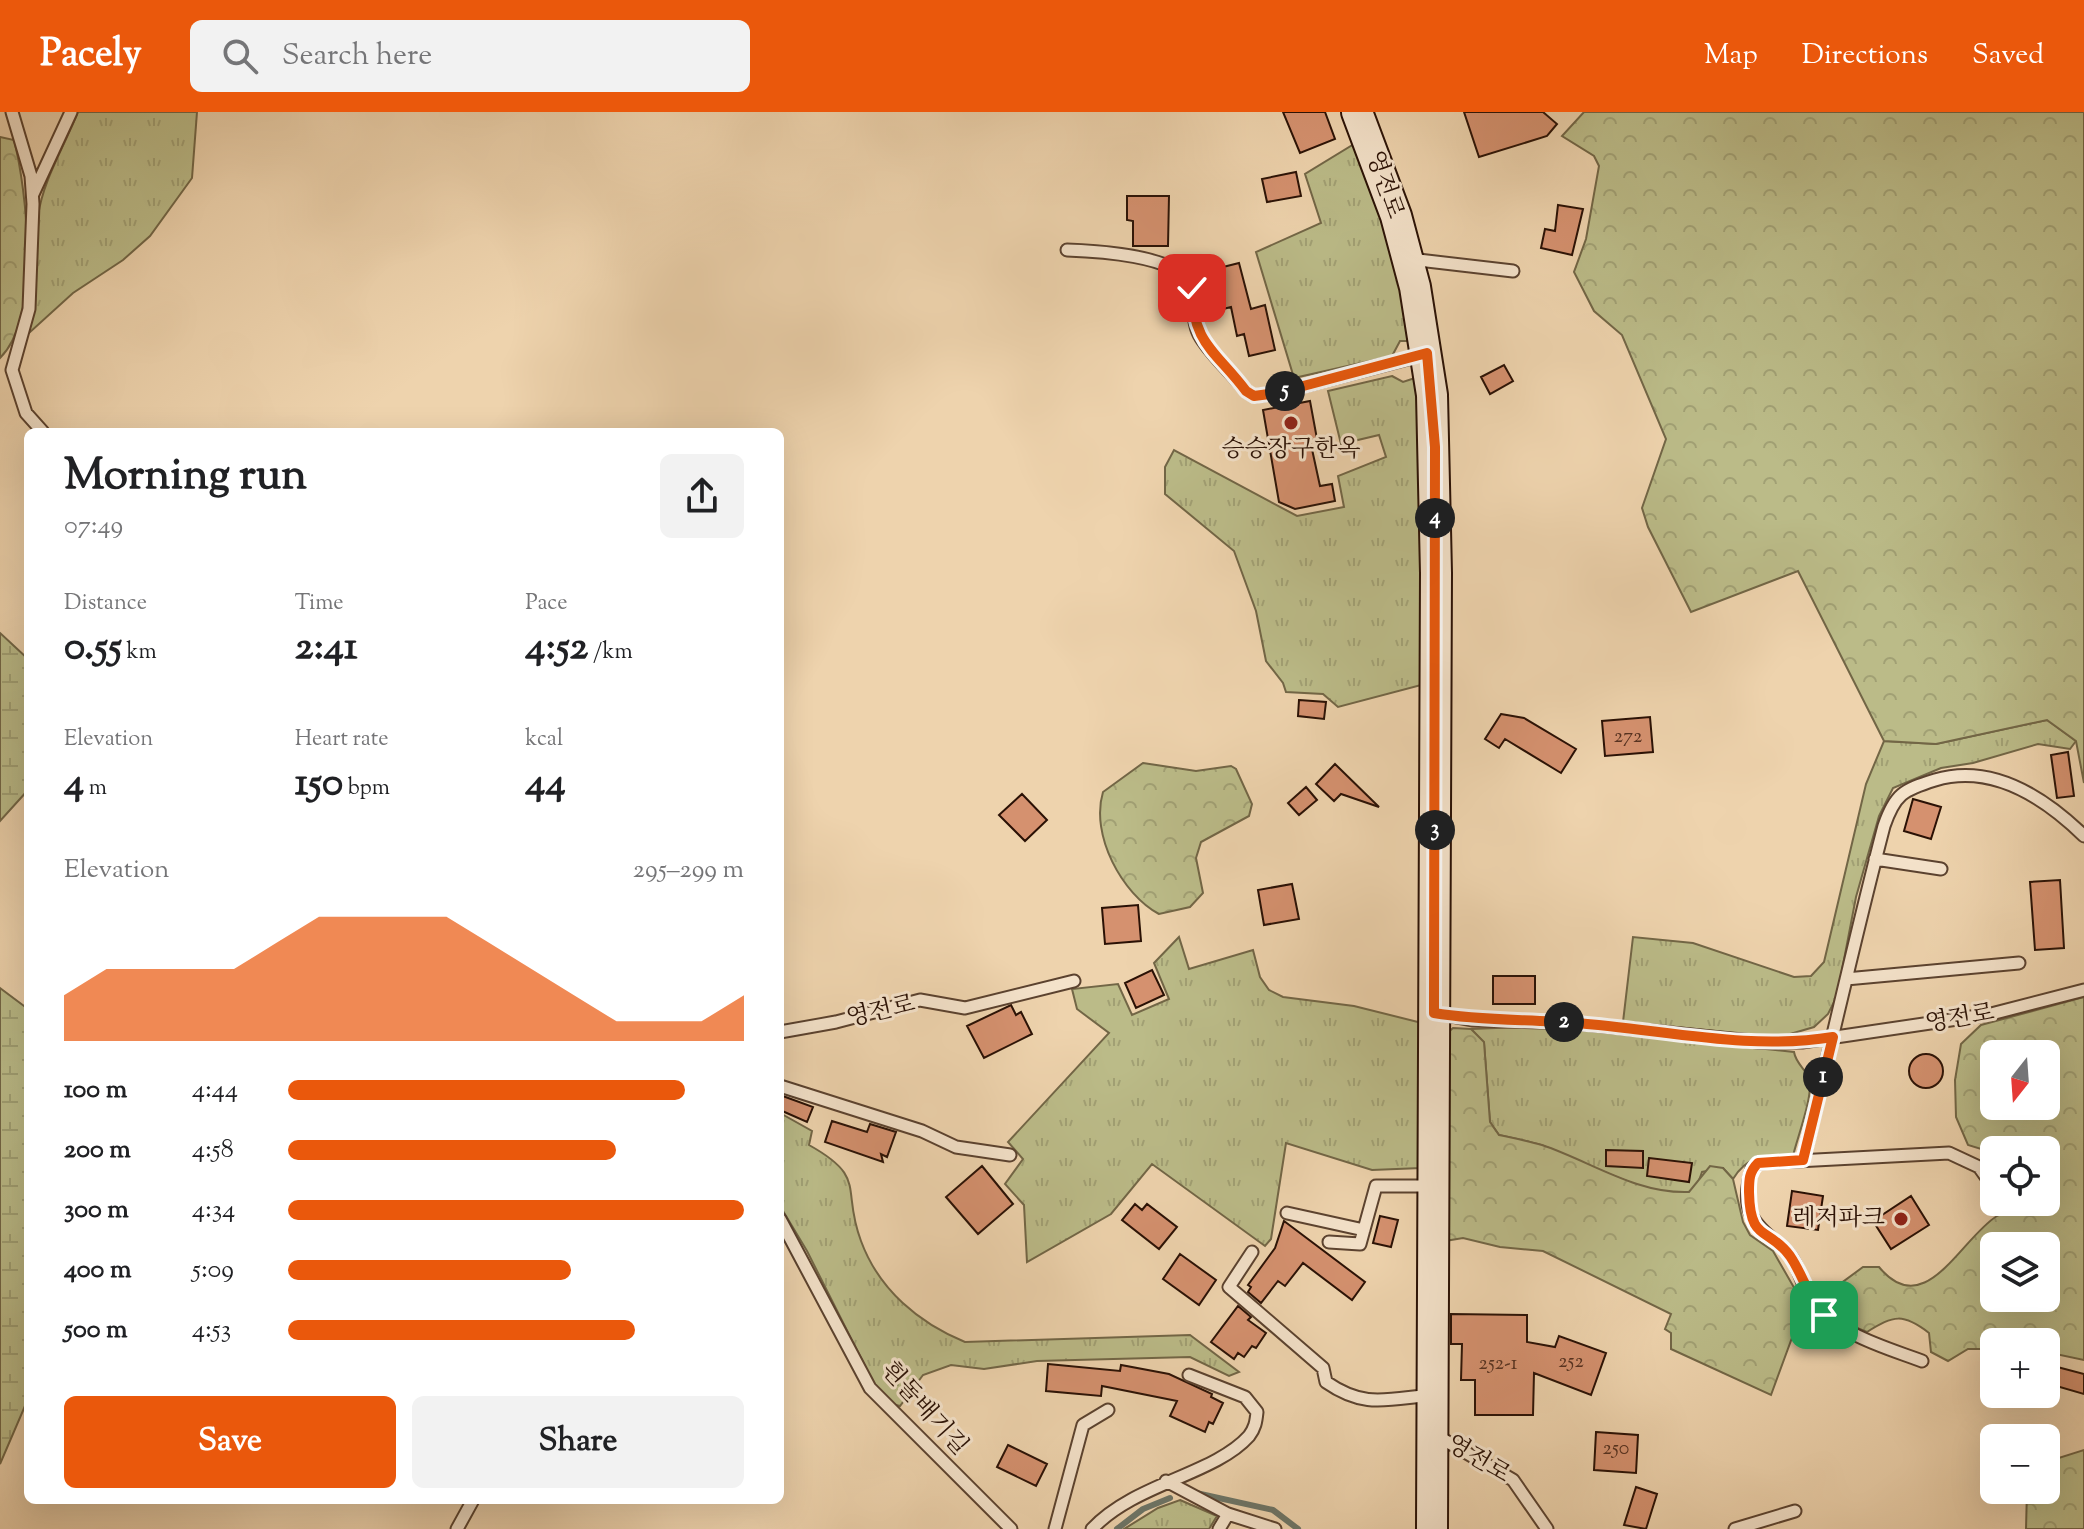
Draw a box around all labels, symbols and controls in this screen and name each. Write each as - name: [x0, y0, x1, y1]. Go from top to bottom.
- search box: [190, 20, 750, 92]
- text: Pacely: [40, 29, 142, 83]
- icon: search: [218, 34, 262, 78]
- text: Search here: [282, 35, 432, 78]
- text: Map: [1704, 36, 1758, 76]
- text: Directions: [1802, 36, 1928, 76]
- text: Saved: [1972, 36, 2044, 76]
- street label: 영전로: [1357, 147, 1411, 223]
- pin: [1158, 254, 1226, 322]
- icon: check: [1170, 266, 1214, 310]
- pin: 5: [1265, 371, 1305, 411]
- text: 5: [1281, 375, 1289, 407]
- marker: 승승장구한옥: [1282, 414, 1300, 432]
- place label: 승승장구한옥: [1221, 433, 1361, 467]
- text: Morning run: [64, 446, 307, 509]
- button: share: [660, 454, 744, 538]
- pin: 4: [1415, 498, 1455, 538]
- text: 4: [1429, 502, 1441, 534]
- text: 07:49: [64, 508, 123, 545]
- text: Distance: [64, 588, 147, 620]
- text: Time: [295, 588, 344, 620]
- text: Pace: [525, 588, 567, 620]
- text: 0.55: [64, 620, 122, 677]
- text: 2:41: [295, 620, 358, 677]
- text: 4:52: [525, 620, 588, 677]
- text: km: [122, 637, 157, 669]
- text: /km: [588, 637, 633, 669]
- house number: 272: [1614, 723, 1642, 752]
- text: Elevation: [64, 724, 153, 756]
- text: Heart rate: [295, 724, 389, 756]
- text: kcal: [525, 724, 563, 756]
- text: 4: [64, 756, 84, 813]
- text: 150: [295, 756, 343, 813]
- text: 44: [525, 756, 566, 813]
- text: m: [84, 773, 107, 805]
- text: bpm: [343, 773, 390, 805]
- pin: 3: [1415, 810, 1455, 850]
- text: 3: [1431, 814, 1439, 846]
- text: Elevation: [64, 852, 169, 889]
- text: 295–299 m: [633, 852, 744, 889]
- street label: 영전로: [843, 988, 919, 1036]
- street label: 영전로: [1923, 996, 1997, 1042]
- pin: 2: [1544, 1002, 1584, 1042]
- text: 2: [1559, 1006, 1569, 1038]
- north arrow: [1980, 1040, 2060, 1120]
- map controls: [1980, 1040, 2060, 1504]
- pin: 1: [1803, 1057, 1843, 1097]
- text: 1: [1819, 1061, 1827, 1093]
- text: 100 m: [64, 1072, 127, 1109]
- text: 4:44: [192, 1072, 238, 1109]
- text: 200 m: [64, 1132, 131, 1169]
- text: 4:58: [192, 1132, 234, 1169]
- button: locate: [1980, 1136, 2060, 1216]
- text: 300 m: [64, 1192, 129, 1229]
- text: 4:34: [192, 1192, 235, 1229]
- place label: 레저파크: [1792, 1202, 1885, 1236]
- marker: 레저파크: [1892, 1210, 1910, 1228]
- button: layers: [1980, 1232, 2060, 1312]
- text: 400 m: [64, 1252, 131, 1289]
- text: 5:09: [192, 1252, 234, 1289]
- pin: [1790, 1281, 1858, 1349]
- icon: arrive: [1802, 1293, 1846, 1337]
- text: 500 m: [64, 1312, 127, 1349]
- text: 4:53: [192, 1312, 231, 1349]
- button: +: [1980, 1328, 2060, 1408]
- house number: 252: [1558, 1348, 1584, 1377]
- house number: 252-1: [1479, 1350, 1518, 1379]
- street label: 흰돌배기길: [873, 1355, 975, 1463]
- button: Save: [64, 1396, 396, 1488]
- button: Share: [412, 1396, 744, 1488]
- button: −: [1980, 1424, 2060, 1504]
- street label: 영전로: [1439, 1428, 1517, 1492]
- house number: 250: [1603, 1435, 1629, 1464]

